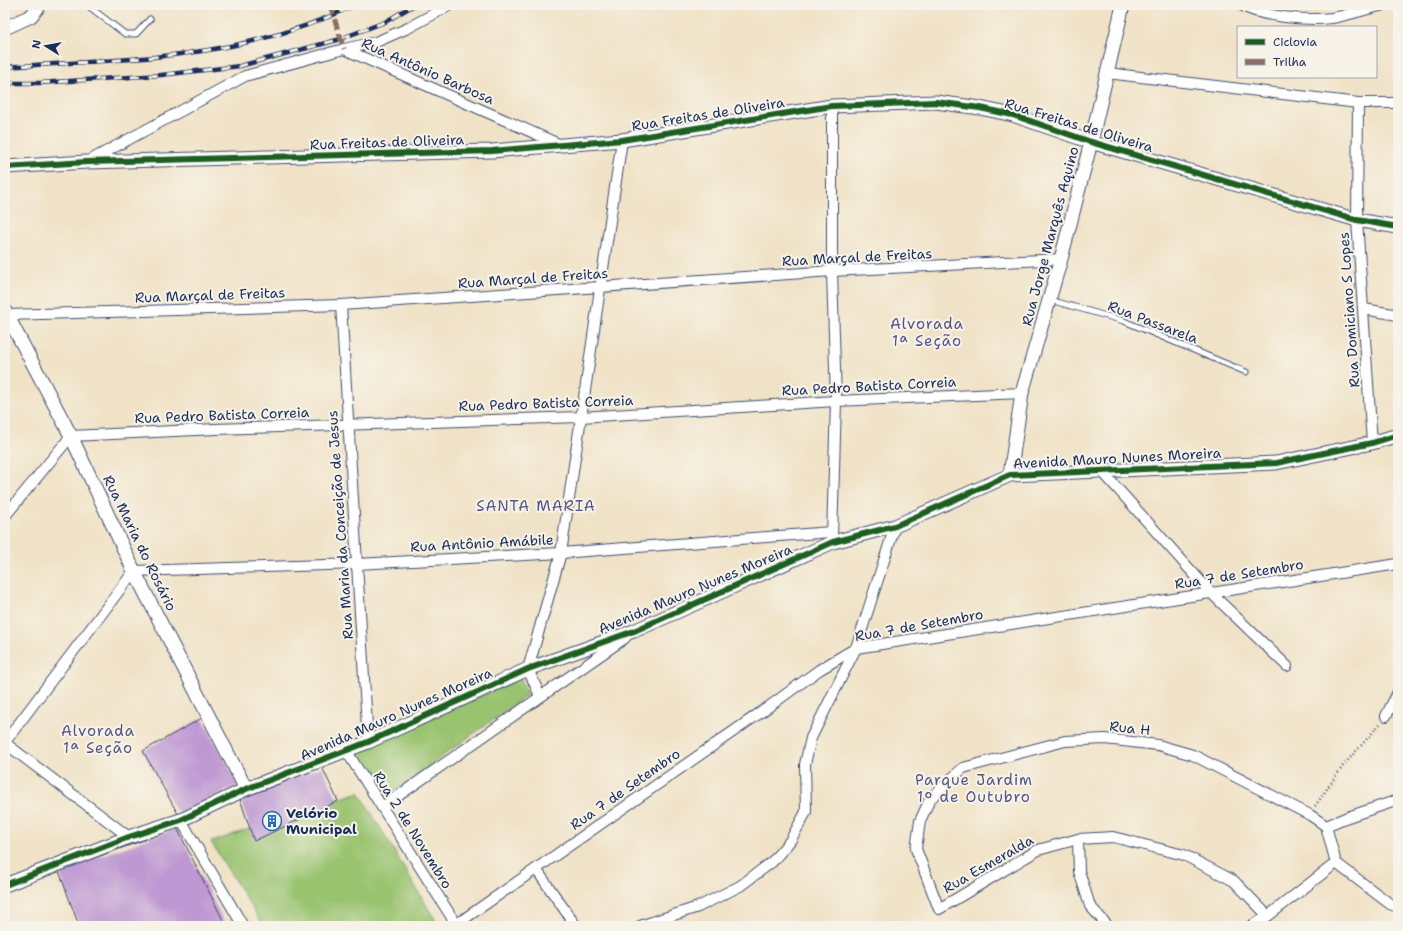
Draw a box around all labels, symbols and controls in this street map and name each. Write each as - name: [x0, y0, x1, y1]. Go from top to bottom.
- north arrow: [26, 26, 66, 66]
- legend: [1237, 26, 1377, 78]
- street label: Rua Antônio Barbosa: [359, 34, 498, 109]
- text: Ciclovia: [1273, 34, 1317, 50]
- text: N: [28, 38, 45, 50]
- text: Trilha: [1273, 54, 1307, 70]
- street label: Rua Freitas de Oliveira: [630, 93, 786, 135]
- street label: Rua Freitas de Oliveira: [1003, 94, 1156, 156]
- street label: Rua Freitas de Oliveira: [310, 130, 465, 154]
- street label: Rua Jorge Marquês Aquino: [1017, 144, 1083, 328]
- street label: Rua Domiciano S Lopes: [1335, 232, 1363, 388]
- street label: Rua Marçal de Freitas: [781, 244, 933, 270]
- street label: Rua Marçal de Freitas: [457, 264, 609, 292]
- street label: Rua Marçal de Freitas: [135, 283, 286, 307]
- street label: Rua Passarela: [1105, 297, 1201, 348]
- district label: Alvorada 1ª Seção: [890, 314, 964, 351]
- street label: Rua Pedro Batista Correia: [781, 372, 957, 400]
- street label: Rua Pedro Batista Correia: [458, 391, 634, 415]
- street label: Rua Pedro Batista Correia: [134, 403, 310, 427]
- street label: Rua Maria da Conceição de Jesus: [323, 410, 357, 640]
- street label: Avenida Mauro Nunes Moreira: [1012, 444, 1222, 472]
- street label: Rua Maria do Rosário: [99, 472, 181, 614]
- district label: SANTA MARIA: [476, 496, 596, 516]
- street label: Rua Antônio Amábile: [410, 530, 554, 556]
- street label: Avenida Mauro Nunes Moreira: [596, 540, 795, 638]
- street label: Rua 7 de Setembro: [1173, 555, 1305, 593]
- street label: Rua 7 de Setembro: [853, 605, 985, 645]
- street label: Avenida Mauro Nunes Moreira: [297, 663, 495, 765]
- street label: Rua H: [1109, 717, 1151, 739]
- district label: Alvorada 1ª Seção: [61, 721, 135, 758]
- street label: Rua 7 de Setembro: [567, 744, 683, 834]
- street label: Rua 2 de Novembro: [370, 768, 456, 892]
- district label: Parque Jardim 1º de Outubro: [915, 770, 1033, 807]
- place label: Velório Municipal: [286, 804, 357, 838]
- building icon: Velório Municipal: [261, 810, 283, 832]
- street label: Rua Esmeralda: [940, 831, 1037, 897]

